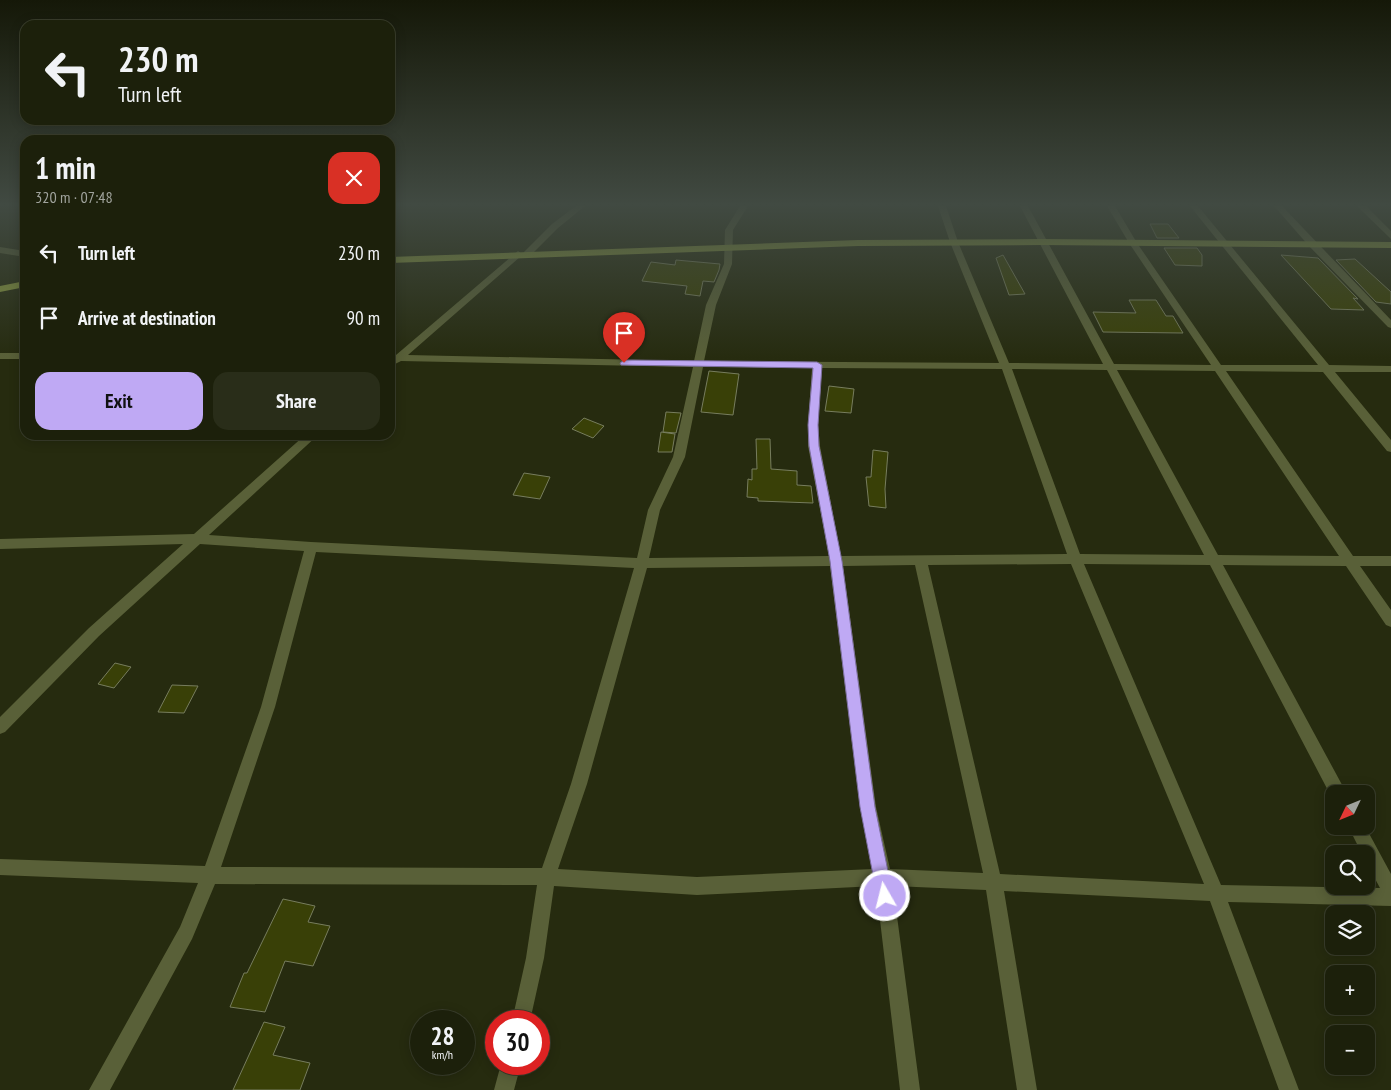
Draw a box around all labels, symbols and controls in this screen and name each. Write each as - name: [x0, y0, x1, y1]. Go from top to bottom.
- text: 230 m: [118, 36, 199, 82]
- icon: left: [35, 40, 100, 105]
- text: Turn left: [118, 80, 182, 108]
- text: 1 min: [35, 148, 96, 187]
- button: close: [328, 152, 380, 204]
- text: 320 m · 07:48: [35, 187, 113, 207]
- icon: left: [35, 239, 63, 267]
- text: Turn left: [78, 241, 135, 265]
- text: 230 m: [338, 241, 380, 265]
- icon: arrive: [35, 304, 63, 332]
- text: Arrive at destination: [78, 306, 216, 330]
- text: 90 m: [347, 306, 380, 330]
- pin: [603, 312, 645, 363]
- icon: arrive: [610, 319, 638, 347]
- button: Exit: [35, 372, 203, 430]
- button: Share: [213, 372, 380, 430]
- north arrow: [1325, 785, 1375, 835]
- map controls: [1325, 785, 1375, 1075]
- button: search: [1325, 845, 1375, 895]
- position arrow: [858, 869, 910, 921]
- button: layers: [1325, 905, 1375, 955]
- button: +: [1325, 965, 1375, 1015]
- speed limit sign: 30: [485, 1010, 550, 1075]
- text: 28: [431, 1020, 454, 1052]
- button: −: [1325, 1025, 1375, 1075]
- text: km/h: [432, 1047, 453, 1062]

